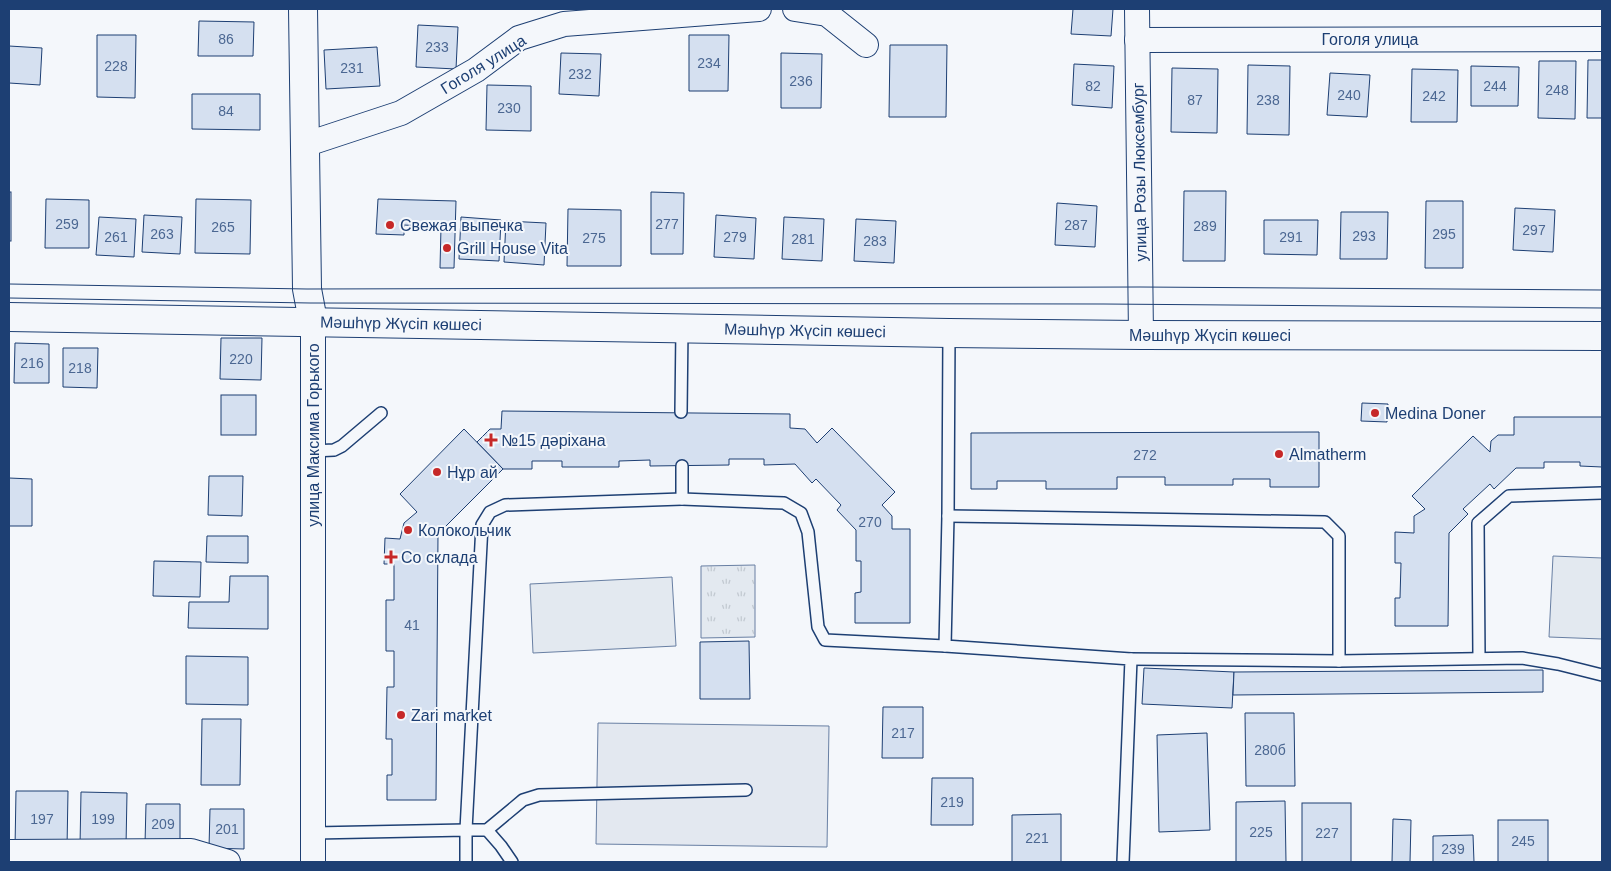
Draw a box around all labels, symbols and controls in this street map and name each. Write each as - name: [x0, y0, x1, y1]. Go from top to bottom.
- house number: 86: [218, 31, 234, 47]
- street label: Гоголя улица: [438, 31, 529, 97]
- street label: Гоголя улица: [1322, 31, 1419, 48]
- house number: 233: [425, 39, 449, 55]
- house number: 234: [697, 55, 721, 71]
- house number: 228: [104, 58, 128, 74]
- house number: 231: [340, 60, 364, 76]
- house number: 232: [568, 66, 592, 82]
- house number: 236: [789, 73, 813, 89]
- house number: 82: [1085, 78, 1101, 94]
- house number: 244: [1483, 78, 1507, 94]
- street label: улица Розы Люксембург: [1129, 82, 1150, 262]
- house number: 248: [1545, 82, 1569, 98]
- house number: 240: [1337, 87, 1361, 103]
- house number: 242: [1422, 88, 1446, 104]
- house number: 87: [1187, 92, 1203, 108]
- house number: 238: [1256, 92, 1280, 108]
- house number: 230: [497, 100, 521, 116]
- house number: 84: [218, 103, 234, 119]
- house number: 259: [55, 216, 79, 232]
- house number: 277: [655, 216, 679, 232]
- place label: Свежая выпечка: [400, 217, 523, 234]
- house number: 287: [1064, 217, 1088, 233]
- house number: 289: [1193, 218, 1217, 234]
- house number: 265: [211, 219, 235, 235]
- marker: Свежая выпечка: [384, 219, 396, 231]
- house number: 297: [1522, 222, 1546, 238]
- house number: 263: [150, 226, 174, 242]
- house number: 295: [1432, 226, 1456, 242]
- house number: 293: [1352, 228, 1376, 244]
- house number: 261: [104, 229, 128, 245]
- house number: 279: [723, 229, 747, 245]
- house number: 291: [1279, 229, 1303, 245]
- house number: 275: [582, 230, 606, 246]
- house number: 281: [791, 231, 815, 247]
- house number: 283: [863, 233, 887, 249]
- place label: Grill House Vita: [457, 240, 568, 257]
- marker: Grill House Vita: [441, 242, 453, 254]
- street label: Мәшһүр Жүсіп көшесі: [320, 314, 482, 333]
- street label: Мәшһүр Жүсіп көшесі: [724, 321, 886, 340]
- street label: Мәшһүр Жүсіп көшесі: [1129, 327, 1291, 344]
- street label: улица Максима Горького: [305, 343, 322, 527]
- house number: 220: [229, 351, 253, 367]
- house number: 216: [20, 355, 44, 371]
- house number: 218: [68, 360, 92, 376]
- place label: Medina Doner: [1385, 405, 1486, 422]
- marker: Medina Doner: [1369, 407, 1381, 419]
- place label: №15 дәріхана: [501, 432, 606, 449]
- marker: №15 дәріхана: [485, 434, 497, 446]
- place label: Almatherm: [1289, 446, 1366, 463]
- house number: 272: [1133, 447, 1157, 463]
- marker: Almatherm: [1273, 448, 1285, 460]
- place label: Нұр ай: [447, 464, 498, 481]
- marker: Нұр ай: [431, 466, 443, 478]
- house number: 270: [858, 514, 882, 530]
- place label: Колокольчик: [418, 522, 512, 539]
- marker: Колокольчик: [402, 524, 414, 536]
- place label: Со склада: [401, 549, 478, 566]
- marker: Со склада: [385, 551, 397, 563]
- house number: 41: [404, 617, 420, 633]
- place label: Zari market: [411, 707, 492, 724]
- marker: Zari market: [395, 709, 407, 721]
- house number: 217: [891, 725, 915, 741]
- house number: 280б: [1254, 742, 1286, 758]
- house number: 219: [940, 794, 964, 810]
- house number: 197: [30, 811, 54, 827]
- house number: 199: [91, 811, 115, 827]
- house number: 209: [151, 816, 175, 832]
- house number: 201: [215, 821, 239, 837]
- house number: 225: [1249, 824, 1273, 840]
- house number: 227: [1315, 825, 1339, 841]
- house number: 221: [1025, 830, 1049, 846]
- house number: 245: [1511, 833, 1535, 849]
- house number: 239: [1441, 841, 1465, 857]

